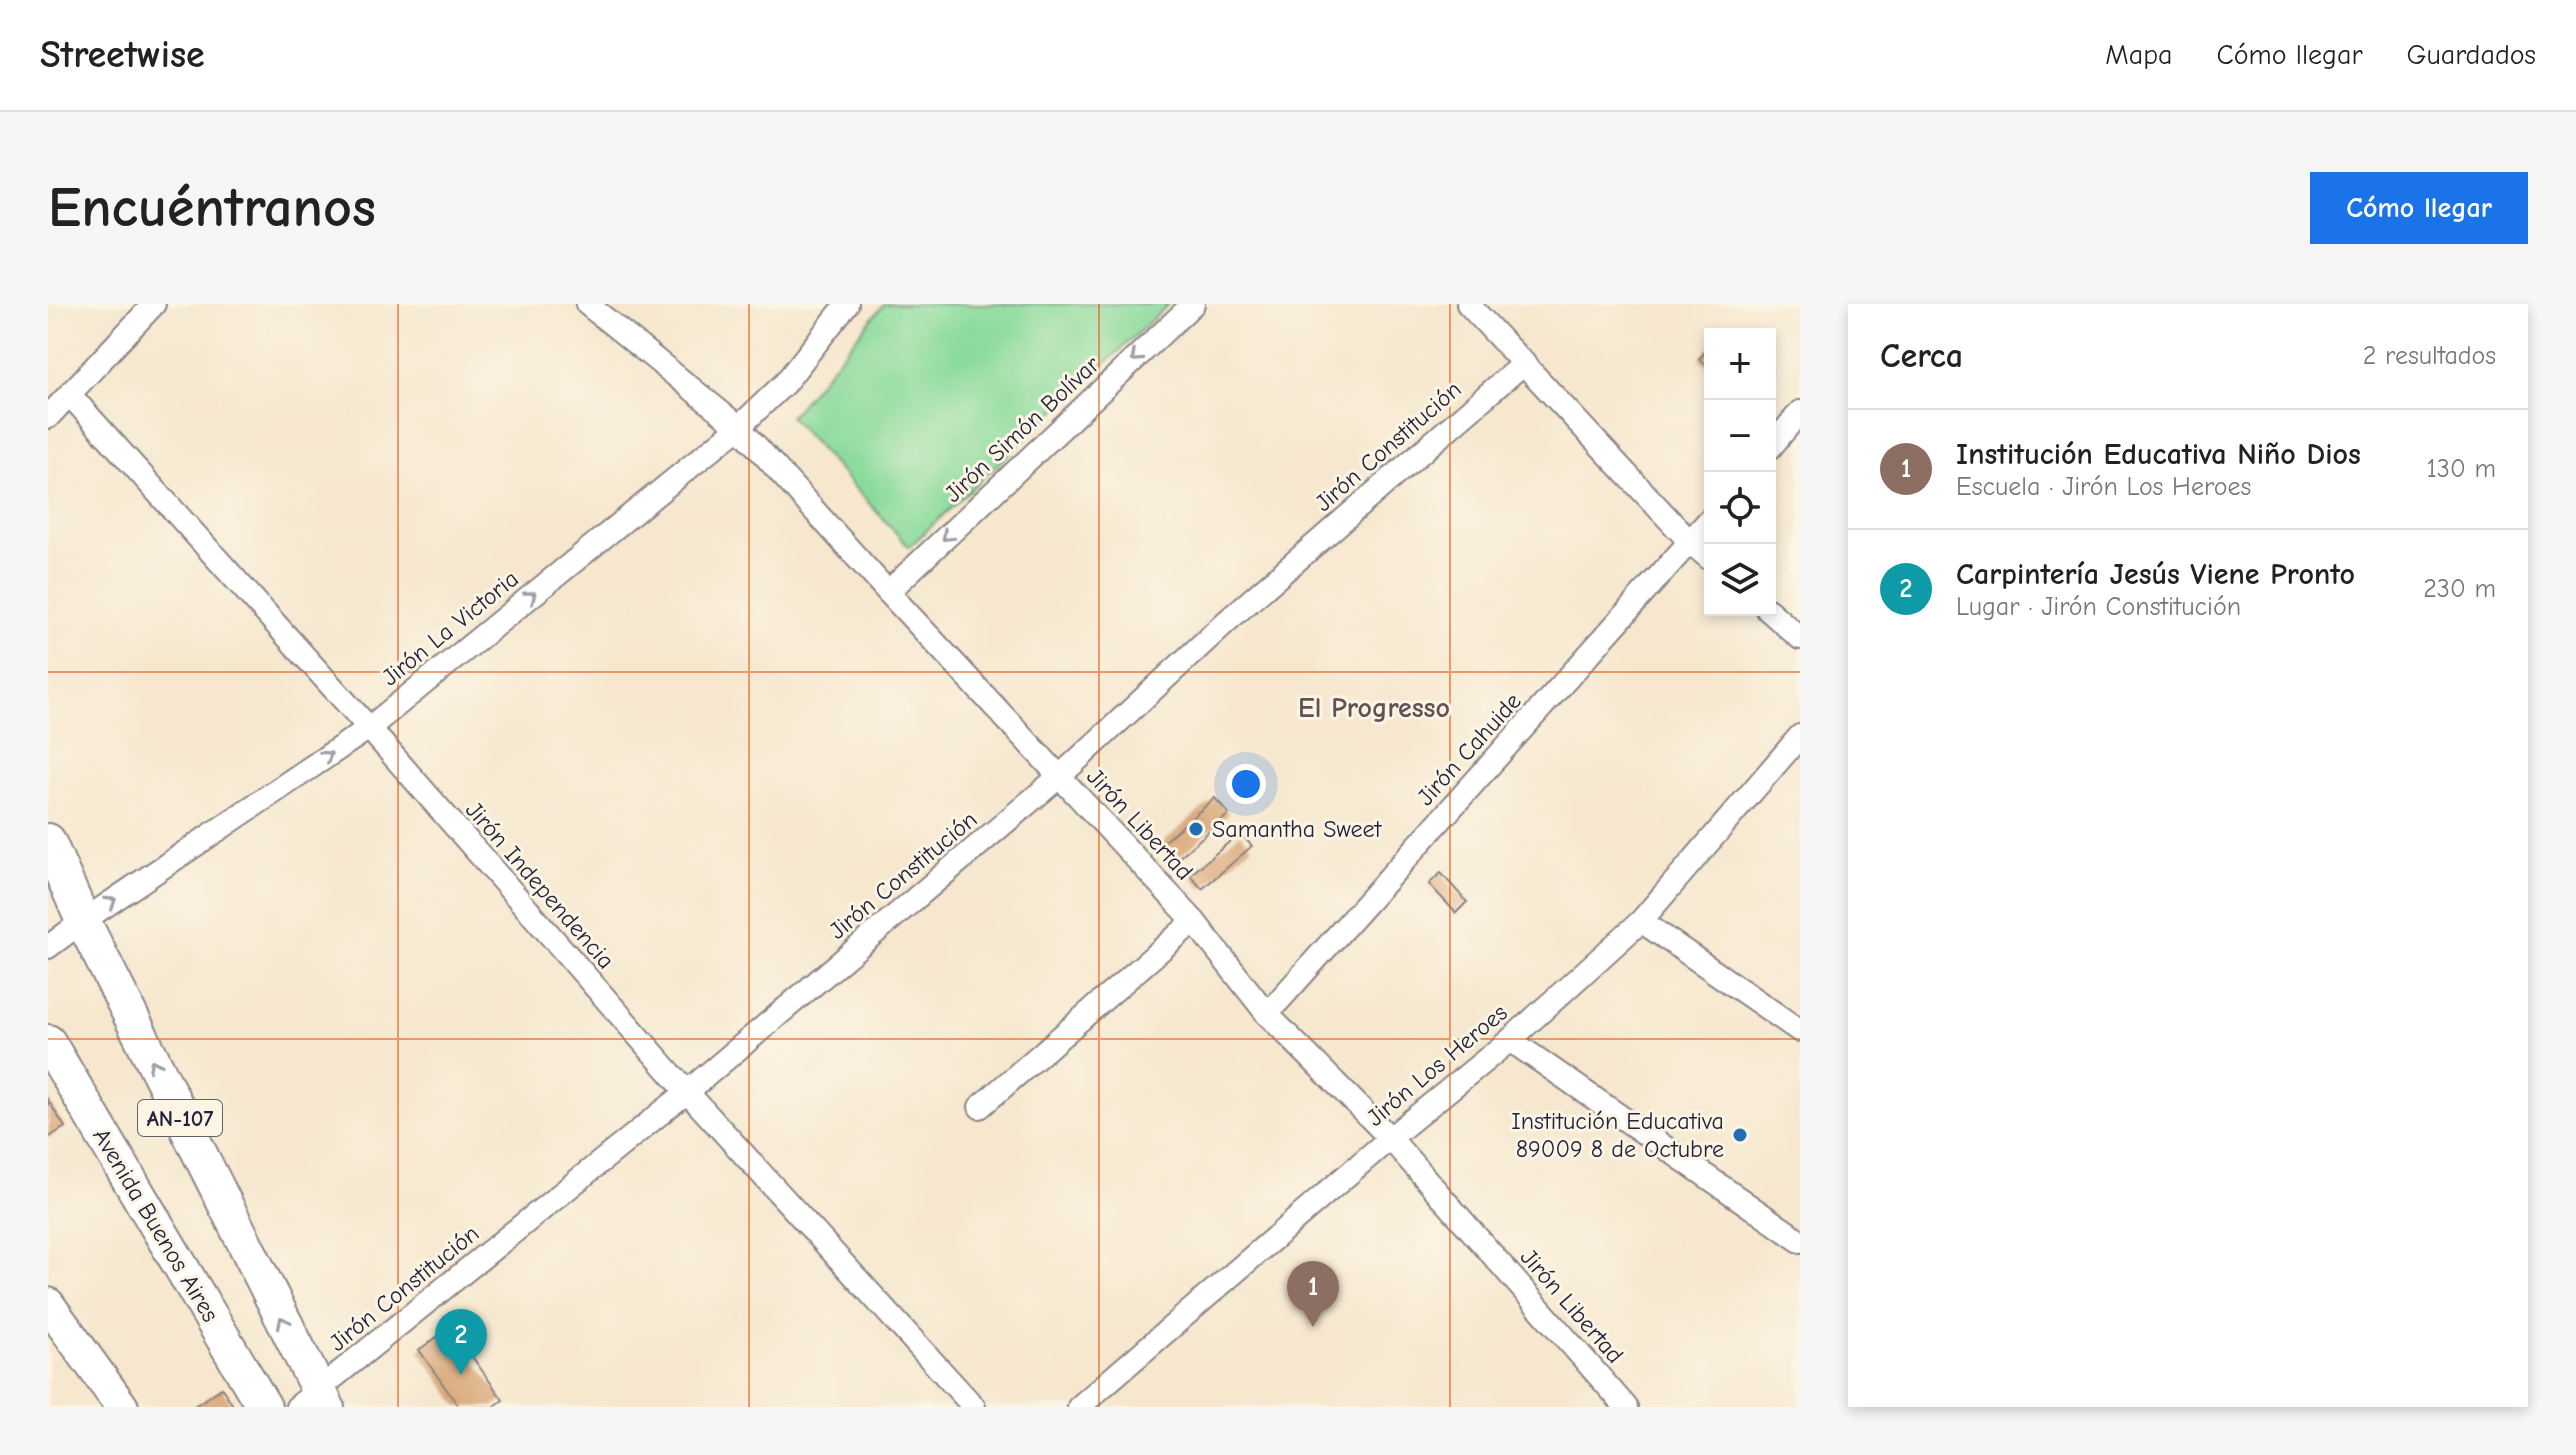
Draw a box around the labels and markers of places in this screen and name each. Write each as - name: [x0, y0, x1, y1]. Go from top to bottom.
- place label: Samantha Sweet: [1212, 815, 1382, 843]
- marker: Samantha Sweet: [1187, 820, 1205, 838]
- place label: Institución Educativa 89009 8 de Octubre: [1511, 1107, 1724, 1163]
- marker: Institución Educativa 89009 8 de Octubre: [1731, 1126, 1749, 1144]
- pin: 1: [1287, 1261, 1339, 1327]
- pin: 2: [435, 1309, 487, 1375]

